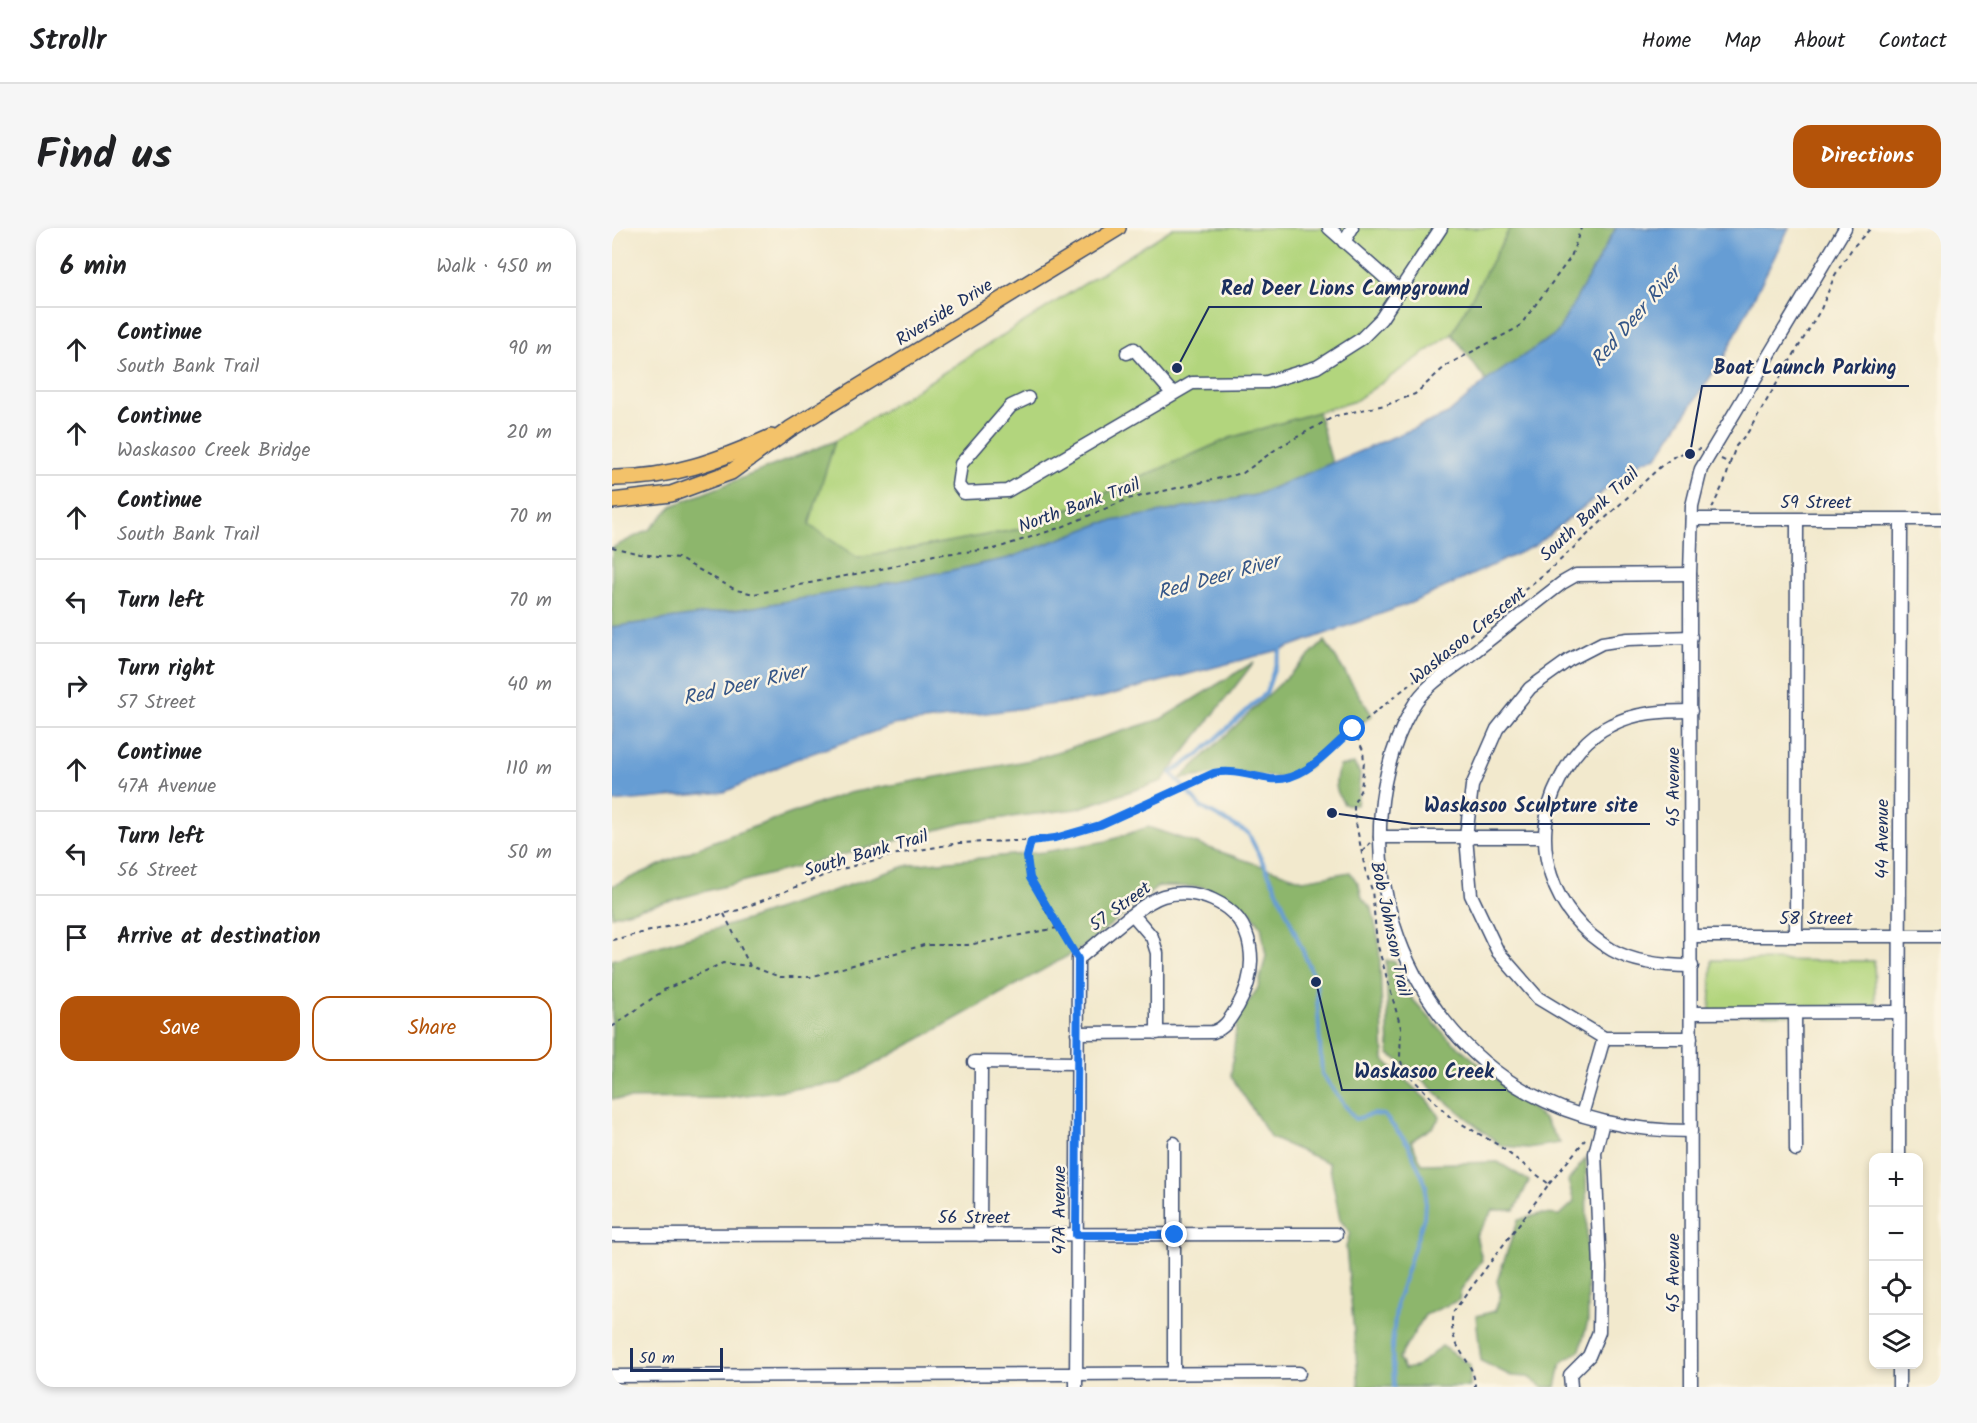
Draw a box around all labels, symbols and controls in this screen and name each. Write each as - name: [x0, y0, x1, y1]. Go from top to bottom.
- text: Strollr: [30, 19, 106, 64]
- text: Home: [1642, 25, 1691, 58]
- text: Map: [1724, 25, 1761, 58]
- text: About: [1794, 25, 1845, 58]
- text: Contact: [1878, 25, 1947, 58]
- text: Find us: [36, 123, 172, 190]
- button: Directions: [1793, 125, 1941, 188]
- text: 6 min: [60, 246, 127, 288]
- text: Walk · 450 m: [436, 251, 552, 283]
- water label: Red Deer River: [1584, 256, 1692, 375]
- callout: Red Deer Lions Campground: [1209, 269, 1482, 307]
- street label: Riverside Drive: [890, 272, 999, 355]
- text: Red Deer Lions Campground: [1221, 274, 1471, 306]
- text: Continue: [117, 316, 202, 351]
- icon: ahead: [60, 333, 93, 366]
- text: 90 m: [508, 333, 552, 365]
- callout: Boat Launch Parking: [1702, 348, 1909, 386]
- text: South Bank Trail: [117, 351, 259, 383]
- text: Boat Launch Parking: [1713, 353, 1897, 385]
- text: Continue: [117, 400, 202, 435]
- icon: ahead: [60, 417, 93, 450]
- text: 20 m: [506, 417, 552, 449]
- text: Waskasoo Creek Bridge: [117, 435, 311, 467]
- street label: South Bank Trail: [1533, 460, 1647, 569]
- street label: North Bank Trail: [1014, 471, 1145, 542]
- text: Continue: [117, 484, 202, 519]
- street label: 59 Street: [1780, 489, 1853, 518]
- icon: ahead: [60, 501, 93, 534]
- text: 70 m: [509, 501, 552, 533]
- text: South Bank Trail: [117, 519, 259, 551]
- water label: Red Deer River: [1154, 545, 1287, 610]
- street label: Waskasoo Crescent: [1404, 579, 1535, 693]
- text: Turn left: [117, 584, 204, 619]
- icon: left: [60, 585, 93, 618]
- text: 70 m: [509, 585, 552, 617]
- text: Turn right: [117, 652, 215, 687]
- water label: Red Deer River: [680, 655, 813, 716]
- icon: right: [60, 669, 93, 702]
- text: 40 m: [507, 669, 552, 701]
- text: 57 Street: [117, 687, 196, 719]
- route start: [1339, 715, 1365, 741]
- text: Continue: [117, 736, 202, 771]
- street label: 45 Avenue: [1660, 747, 1689, 827]
- icon: ahead: [60, 753, 93, 786]
- text: 110 m: [506, 753, 552, 785]
- text: 47A Avenue: [117, 771, 216, 803]
- callout: Waskasoo Sculpture site: [1412, 786, 1650, 824]
- text: Waskasoo Sculpture site: [1424, 791, 1638, 823]
- street label: 44 Avenue: [1869, 799, 1898, 879]
- text: Turn left: [117, 820, 204, 855]
- street label: South Bank Trail: [801, 823, 933, 886]
- icon: left: [60, 837, 93, 870]
- text: 50 m: [507, 837, 552, 869]
- text: 56 Street: [117, 855, 198, 887]
- street label: Bob Johnson Trail: [1361, 859, 1418, 1000]
- street label: 57 Street: [1084, 874, 1159, 940]
- street label: 58 Street: [1779, 905, 1854, 934]
- text: Arrive at destination: [117, 920, 320, 955]
- icon: arrive: [60, 921, 93, 954]
- button: Save: [60, 996, 300, 1061]
- button: Share: [312, 996, 552, 1061]
- callout: Waskasoo Creek: [1342, 1052, 1506, 1090]
- text: Waskasoo Creek: [1354, 1057, 1495, 1089]
- map controls: [1869, 1153, 1923, 1369]
- button: +: [1869, 1153, 1923, 1207]
- street label: 47A Avenue: [1046, 1165, 1075, 1255]
- street label: 56 Street: [938, 1204, 1011, 1233]
- button: −: [1869, 1207, 1923, 1261]
- route end: [1161, 1221, 1187, 1247]
- street label: 45 Avenue: [1660, 1233, 1689, 1313]
- button: locate: [1869, 1261, 1923, 1315]
- button: layers: [1869, 1315, 1923, 1369]
- scale bar: [630, 1345, 723, 1372]
- text: 50 m: [639, 1346, 675, 1371]

